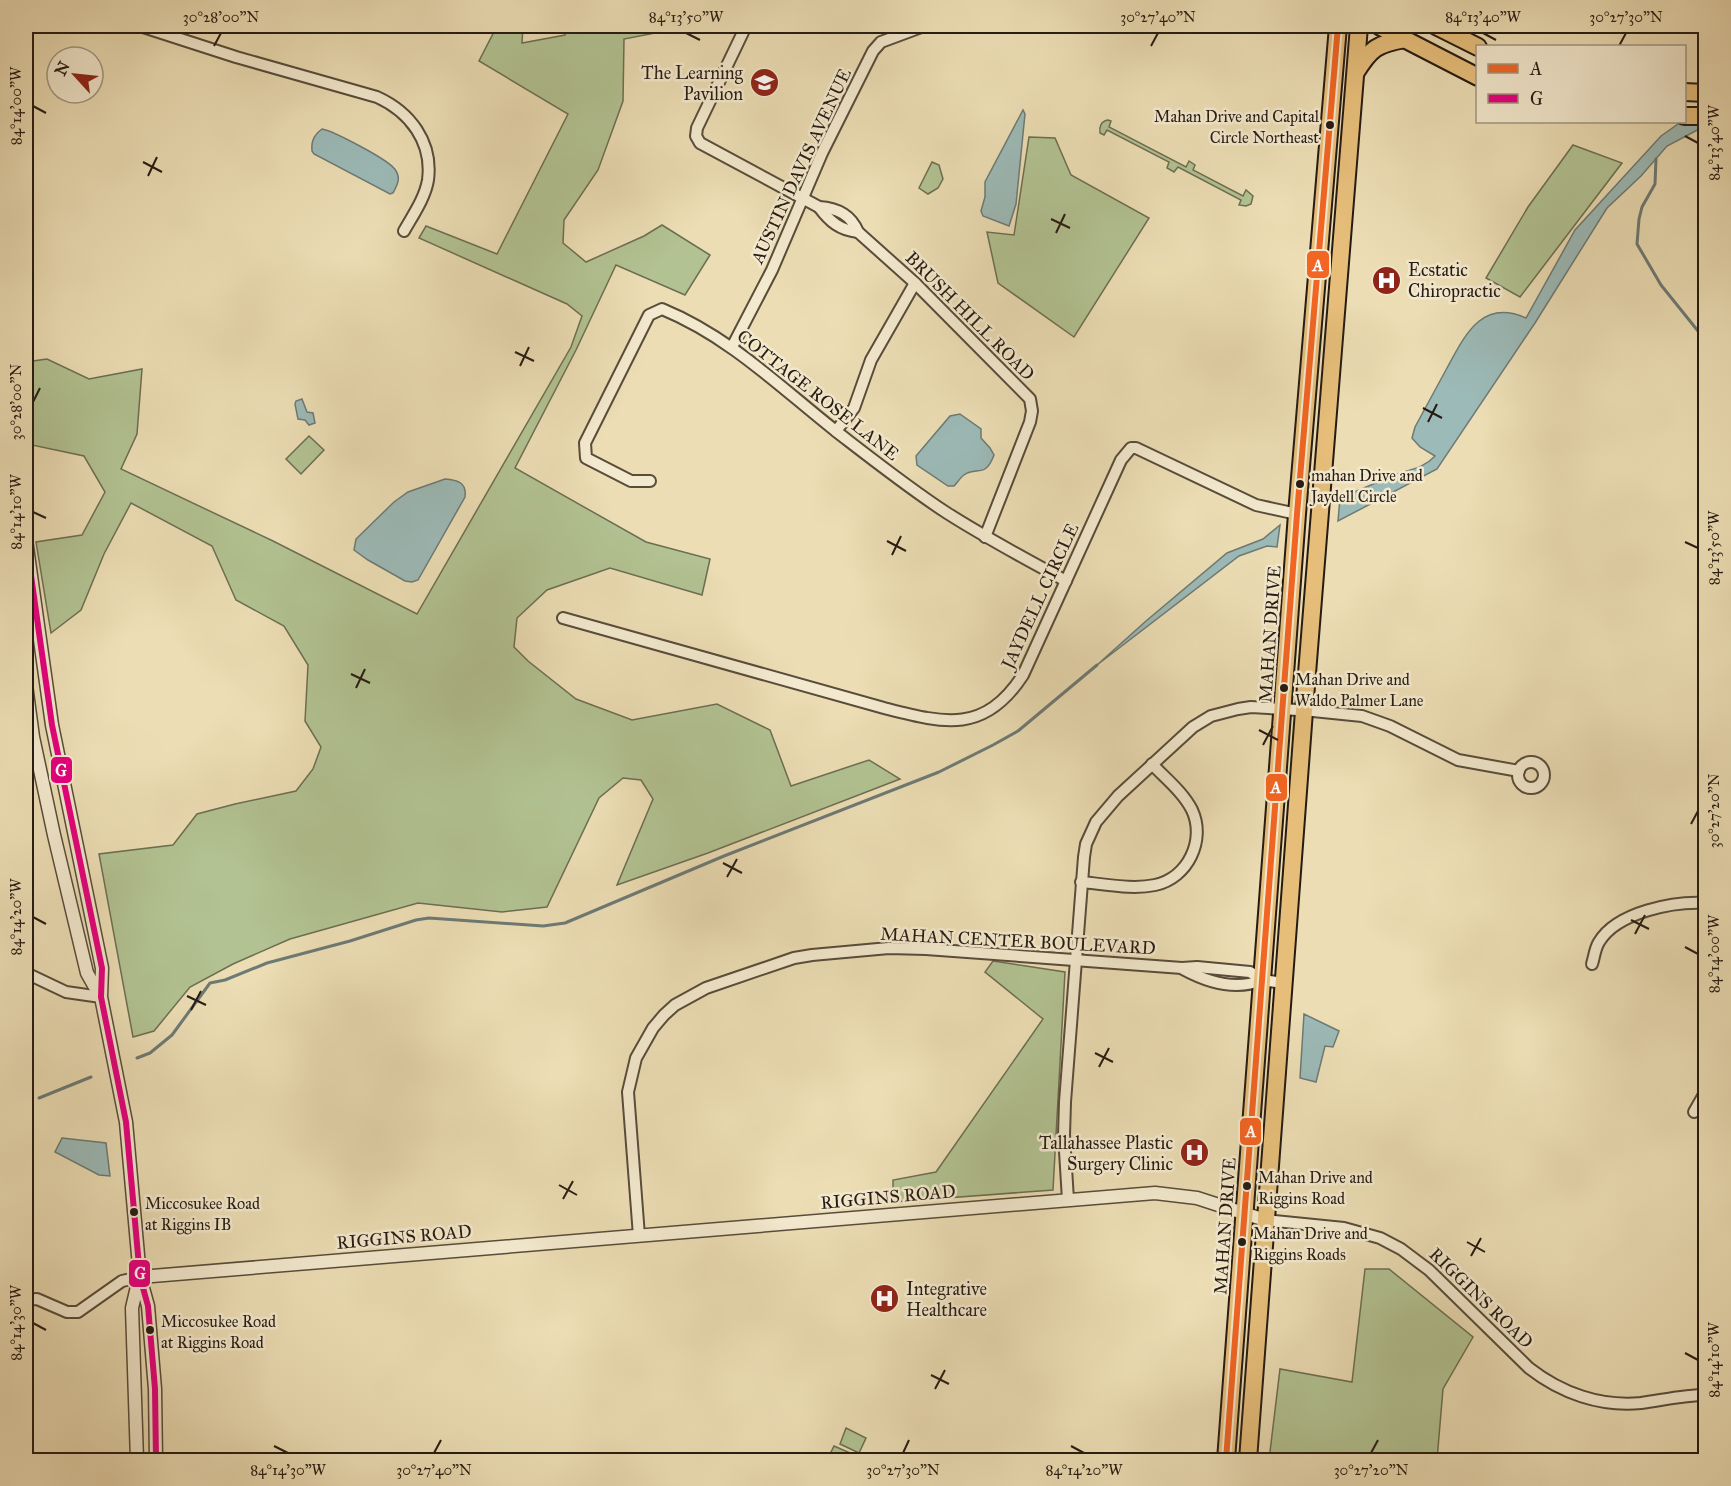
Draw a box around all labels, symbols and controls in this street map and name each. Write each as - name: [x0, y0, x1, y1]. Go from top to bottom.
- text: 30°28'00"N: [183, 8, 259, 26]
- text: 84°13'50"W: [649, 8, 724, 26]
- text: 30°27'40"N: [1120, 8, 1196, 26]
- text: 84°13'40"W: [1445, 8, 1522, 26]
- text: 30°27'30"N: [1589, 8, 1663, 26]
- north arrow: [45, 45, 105, 105]
- legend: [1476, 45, 1686, 123]
- text: N: [51, 58, 74, 79]
- text: A: [1529, 58, 1542, 80]
- place label: The Learning Pavilion: [641, 62, 744, 105]
- street label: AUSTIN DAVIS AVENUE: [746, 65, 856, 268]
- text: 84°14'00"W: [7, 66, 25, 145]
- school or university icon: The Learning Pavilion: [748, 67, 780, 99]
- text: G: [1530, 88, 1543, 110]
- text: 84°13'40"W: [1705, 104, 1723, 181]
- place label: Mahan Drive and Capital Circle Northeast: [1154, 107, 1320, 147]
- marker: Mahan Drive and Capital Circle Northeast: [1324, 119, 1336, 131]
- street label: BRUSH HILL ROAD: [901, 247, 1039, 385]
- line badge: A: [1306, 250, 1330, 279]
- text: A: [1312, 256, 1324, 275]
- place label: Ecstatic Chiropractic: [1408, 259, 1501, 302]
- hospital icon: Ecstatic Chiropractic: [1371, 264, 1403, 296]
- street label: COTTAGE ROSE LANE: [733, 325, 903, 465]
- text: 30°28'00"N: [7, 364, 25, 440]
- place label: mahan Drive and Jaydell Circle: [1309, 466, 1423, 507]
- text: 84°14'10"W: [7, 473, 25, 550]
- marker: mahan Drive and Jaydell Circle: [1294, 478, 1306, 490]
- text: 84°13'50"W: [1705, 510, 1723, 585]
- street label: JAYDELL CIRCLE: [996, 519, 1084, 675]
- street label: MAHAN DRIVE: [1254, 565, 1286, 703]
- place label: Mahan Drive and Waldo Palmer Lane: [1295, 670, 1424, 710]
- marker: Mahan Drive and Waldo Palmer Lane: [1278, 682, 1290, 694]
- line badge: G: [50, 756, 73, 784]
- text: G: [55, 761, 67, 780]
- line badge: A: [1265, 773, 1288, 802]
- text: 30°27'20"N: [1705, 773, 1723, 848]
- text: A: [1270, 778, 1282, 797]
- text: 84°14'20"W: [7, 878, 25, 956]
- text: 84°14'00"W: [1705, 914, 1723, 993]
- street label: MAHAN CENTER BOULEVARD: [880, 923, 1156, 959]
- line badge: A: [1239, 1117, 1262, 1146]
- text: A: [1245, 1122, 1257, 1141]
- place label: Tallahassee Plastic Surgery Clinic: [1039, 1132, 1173, 1176]
- hospital icon: Tallahassee Plastic Surgery Clinic: [1178, 1137, 1210, 1169]
- street label: MAHAN DRIVE: [1209, 1157, 1241, 1295]
- place label: Mahan Drive and Riggins Road: [1258, 1168, 1373, 1209]
- street label: RIGGINS ROAD: [819, 1180, 957, 1214]
- marker: Mahan Drive and Riggins Road: [1241, 1180, 1253, 1192]
- place label: Miccosukee Road at Riggins IB: [145, 1194, 260, 1235]
- marker: Miccosukee Road at Riggins IB: [128, 1206, 140, 1218]
- street label: RIGGINS ROAD: [335, 1220, 473, 1254]
- place label: Mahan Drive and Riggins Roads: [1253, 1224, 1368, 1265]
- marker: Mahan Drive and Riggins Roads: [1236, 1236, 1248, 1248]
- street label: RIGGINS ROAD: [1425, 1243, 1537, 1353]
- line badge: G: [128, 1259, 151, 1288]
- text: G: [134, 1264, 146, 1283]
- place label: Integrative Healthcare: [906, 1278, 987, 1321]
- hospital icon: Integrative Healthcare: [869, 1283, 901, 1315]
- text: 84°14'30"W: [7, 1284, 25, 1361]
- place label: Miccosukee Road at Riggins Road: [161, 1312, 276, 1353]
- text: 84°14'10"W: [1705, 1321, 1723, 1398]
- marker: Miccosukee Road at Riggins Road: [144, 1324, 156, 1336]
- text: 84°14'30"W: [250, 1461, 327, 1479]
- text: 30°27'40"N: [396, 1461, 472, 1479]
- text: 30°27'30"N: [866, 1461, 940, 1479]
- text: 84°14'20"W: [1045, 1461, 1123, 1479]
- text: 30°27'20"N: [1334, 1461, 1409, 1479]

